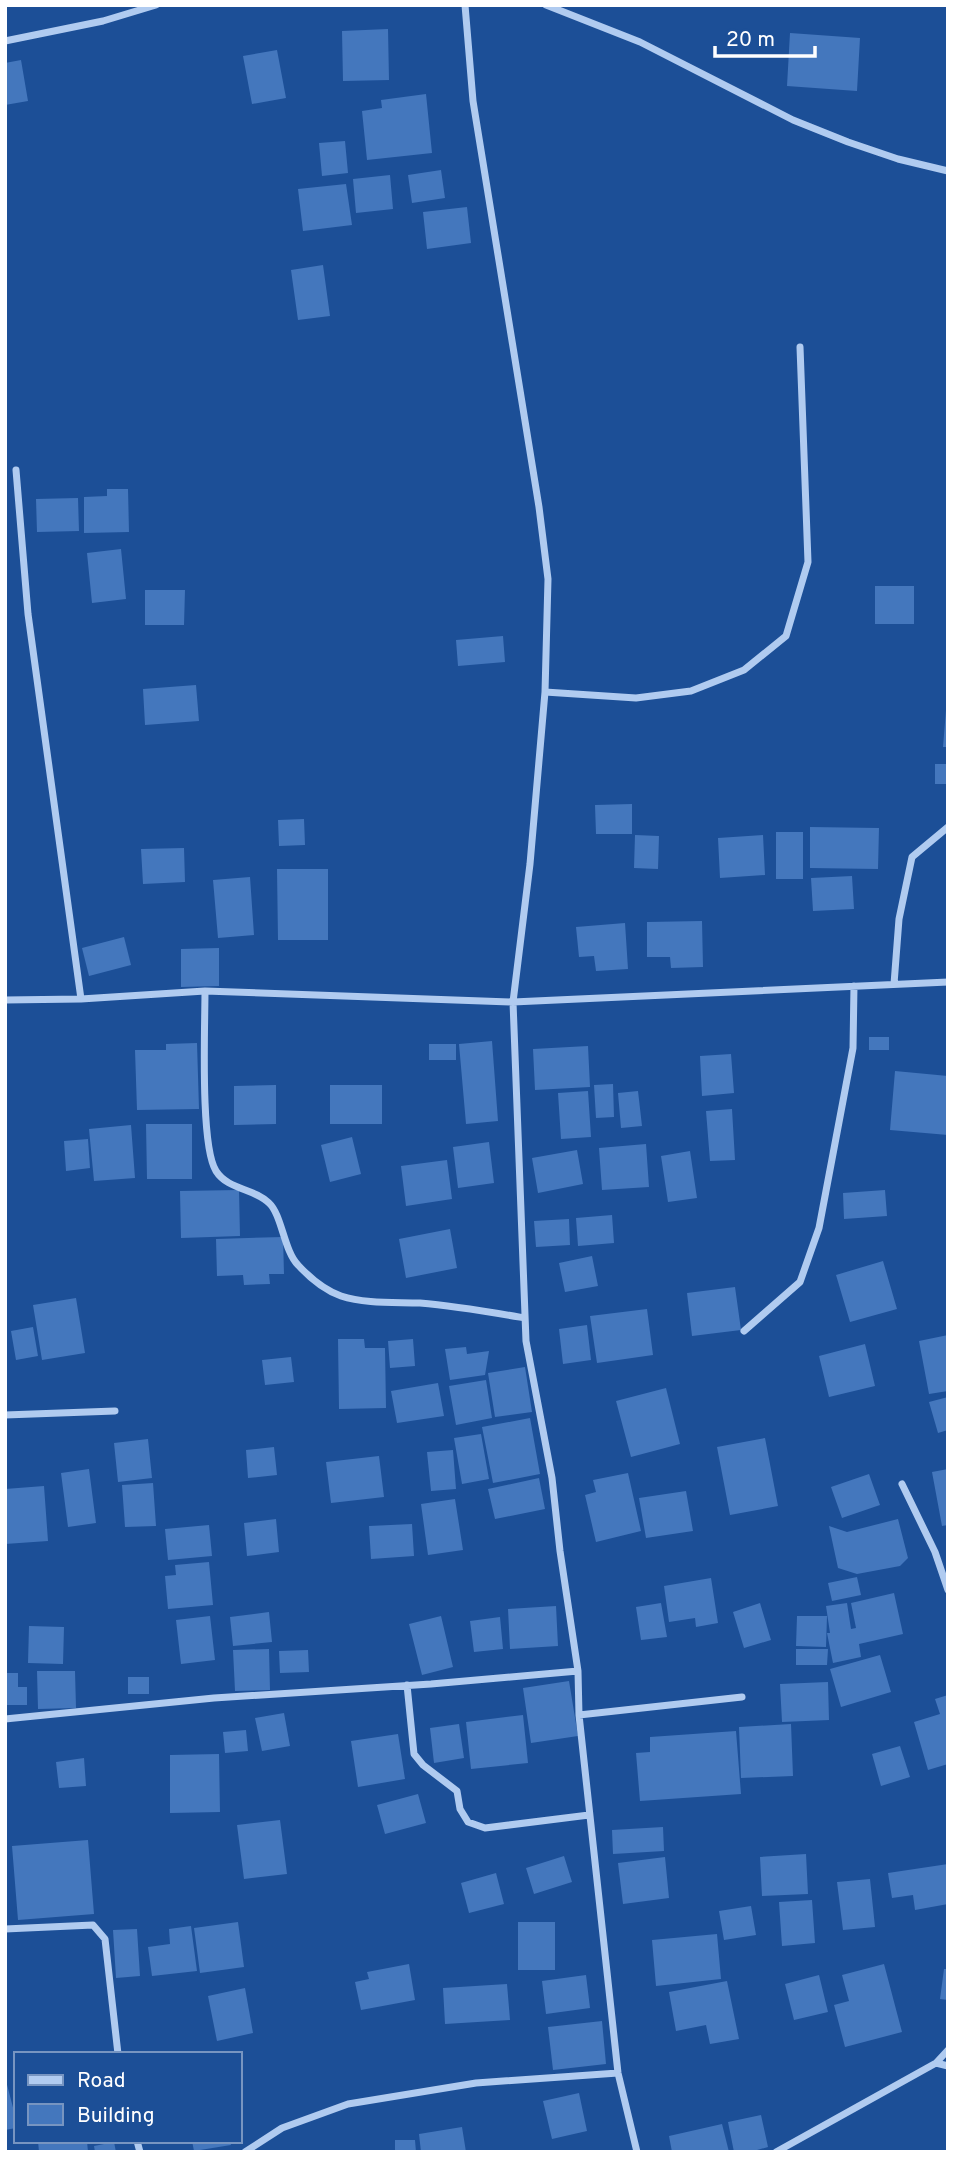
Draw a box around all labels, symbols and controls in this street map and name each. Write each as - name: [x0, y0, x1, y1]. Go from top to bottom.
- scale bar: [715, 14, 815, 58]
- text: 20 m: [726, 27, 775, 54]
- legend: [14, 2052, 242, 2143]
- text: Road: [77, 2068, 126, 2095]
- text: Building: [77, 2103, 155, 2130]

